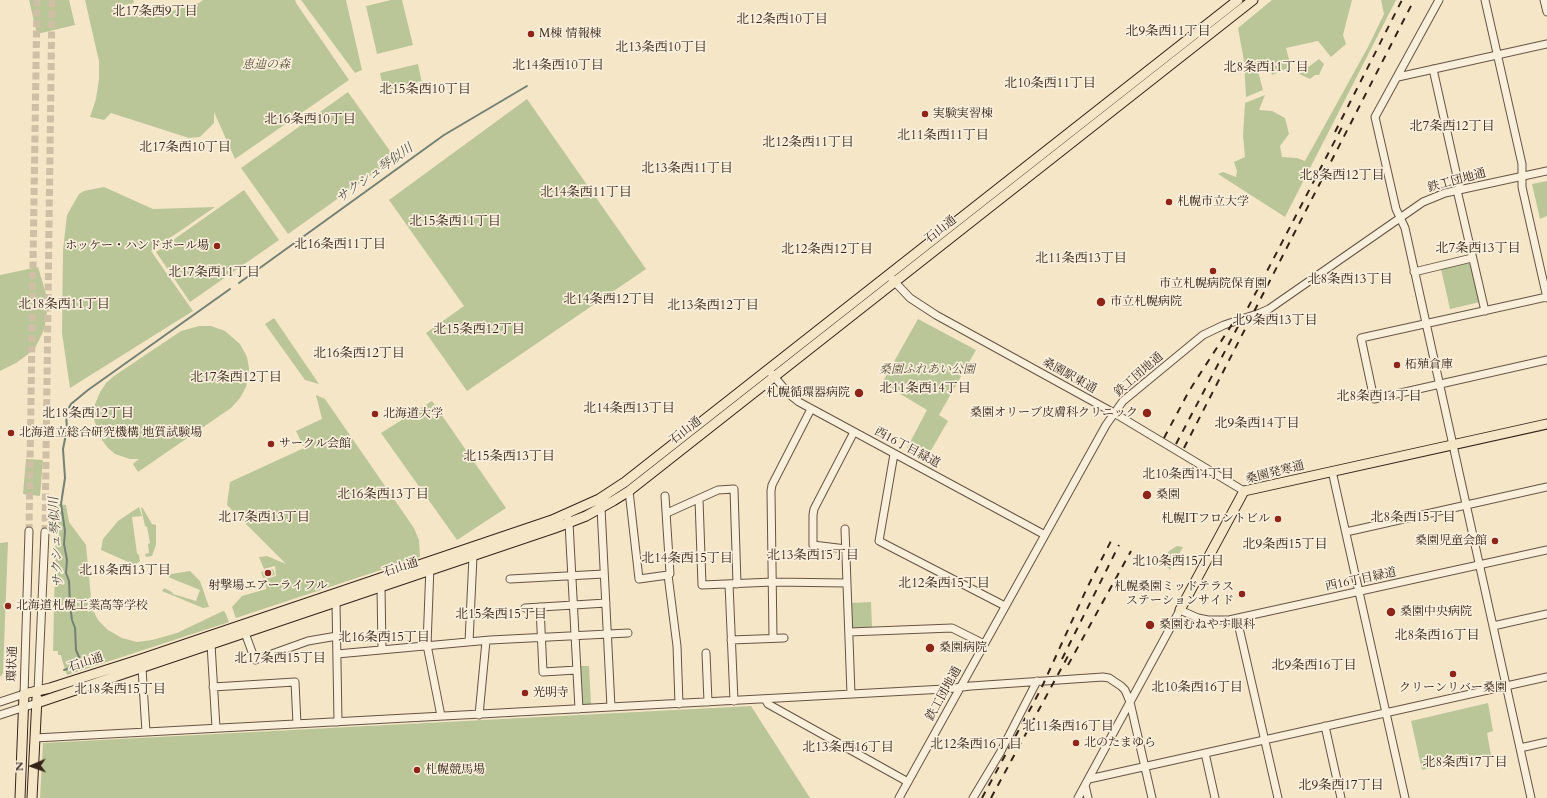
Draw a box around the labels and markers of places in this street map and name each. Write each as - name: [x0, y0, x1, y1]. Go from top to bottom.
- place label: M棟 情報棟: [539, 27, 602, 41]
- marker: M棟 情報棟: [526, 29, 536, 39]
- place label: 実験実習棟: [933, 107, 993, 121]
- marker: 実験実習棟: [920, 109, 930, 119]
- place label: 札幌市立大学: [1177, 195, 1249, 209]
- marker: 札幌市立大学: [1164, 197, 1174, 207]
- place label: ホッケー・ハンドボール場: [65, 239, 209, 253]
- marker: ホッケー・ハンドボール場: [212, 241, 222, 251]
- marker: 市立札幌病院保育園: [1208, 266, 1218, 276]
- place label: 市立札幌病院保育園: [1159, 277, 1267, 291]
- place label: 市立札幌病院: [1110, 295, 1182, 309]
- marker: 市立札幌病院: [1095, 296, 1107, 308]
- place label: 柘殖倉庫: [1405, 358, 1453, 372]
- marker: 柘殖倉庫: [1392, 360, 1402, 370]
- place label: 札幌循環器病院: [766, 386, 850, 400]
- marker: 札幌循環器病院: [853, 387, 865, 399]
- place label: 桑園オリーブ皮膚科クリニック: [970, 406, 1138, 420]
- place label: 北海道大学: [383, 407, 443, 421]
- marker: 桑園オリーブ皮膚科クリニック: [1141, 407, 1153, 419]
- marker: 北海道大学: [370, 409, 380, 419]
- place label: 北海道立総合研究機構 地質試験場: [19, 426, 202, 440]
- marker: 北海道立総合研究機構 地質試験場: [6, 428, 16, 438]
- place label: サークル会館: [279, 437, 351, 451]
- marker: サークル会館: [266, 439, 276, 449]
- place label: 桑園: [1156, 488, 1180, 502]
- marker: 桑園: [1141, 489, 1153, 501]
- place label: 札幌ITフロントビル: [1161, 512, 1270, 526]
- marker: 札幌ITフロントビル: [1273, 514, 1283, 524]
- place label: 桑園児童会館: [1415, 534, 1487, 548]
- marker: 桑園児童会館: [1490, 536, 1500, 546]
- marker: 射撃場エアーライフル: [263, 568, 273, 578]
- place label: 射撃場エアーライフル: [208, 579, 328, 593]
- place label: 札幌桑園ミッドテラス ステーションサイド: [1114, 580, 1234, 608]
- marker: 札幌桑園ミッドテラス ステーションサイド: [1237, 589, 1247, 599]
- place label: 北海道札幌工業高等学校: [16, 599, 148, 613]
- marker: 北海道札幌工業高等学校: [3, 601, 13, 611]
- place label: 桑園中央病院: [1400, 605, 1472, 619]
- marker: 桑園中央病院: [1385, 606, 1397, 618]
- place label: 桑園むねやす眼科: [1159, 618, 1255, 632]
- marker: 桑園むねやす眼科: [1144, 619, 1156, 631]
- place label: 桑園病院: [939, 641, 987, 655]
- marker: 桑園病院: [924, 642, 936, 654]
- marker: クリーンリバー桑園: [1448, 669, 1458, 679]
- place label: クリーンリバー桑園: [1399, 681, 1507, 695]
- place label: 光明寺: [533, 686, 569, 700]
- marker: 光明寺: [520, 688, 530, 698]
- place label: 北のたまゆら: [1084, 736, 1156, 750]
- marker: 北のたまゆら: [1071, 738, 1081, 748]
- place label: 札幌競馬場: [425, 763, 485, 777]
- marker: 札幌競馬場: [412, 765, 422, 775]

